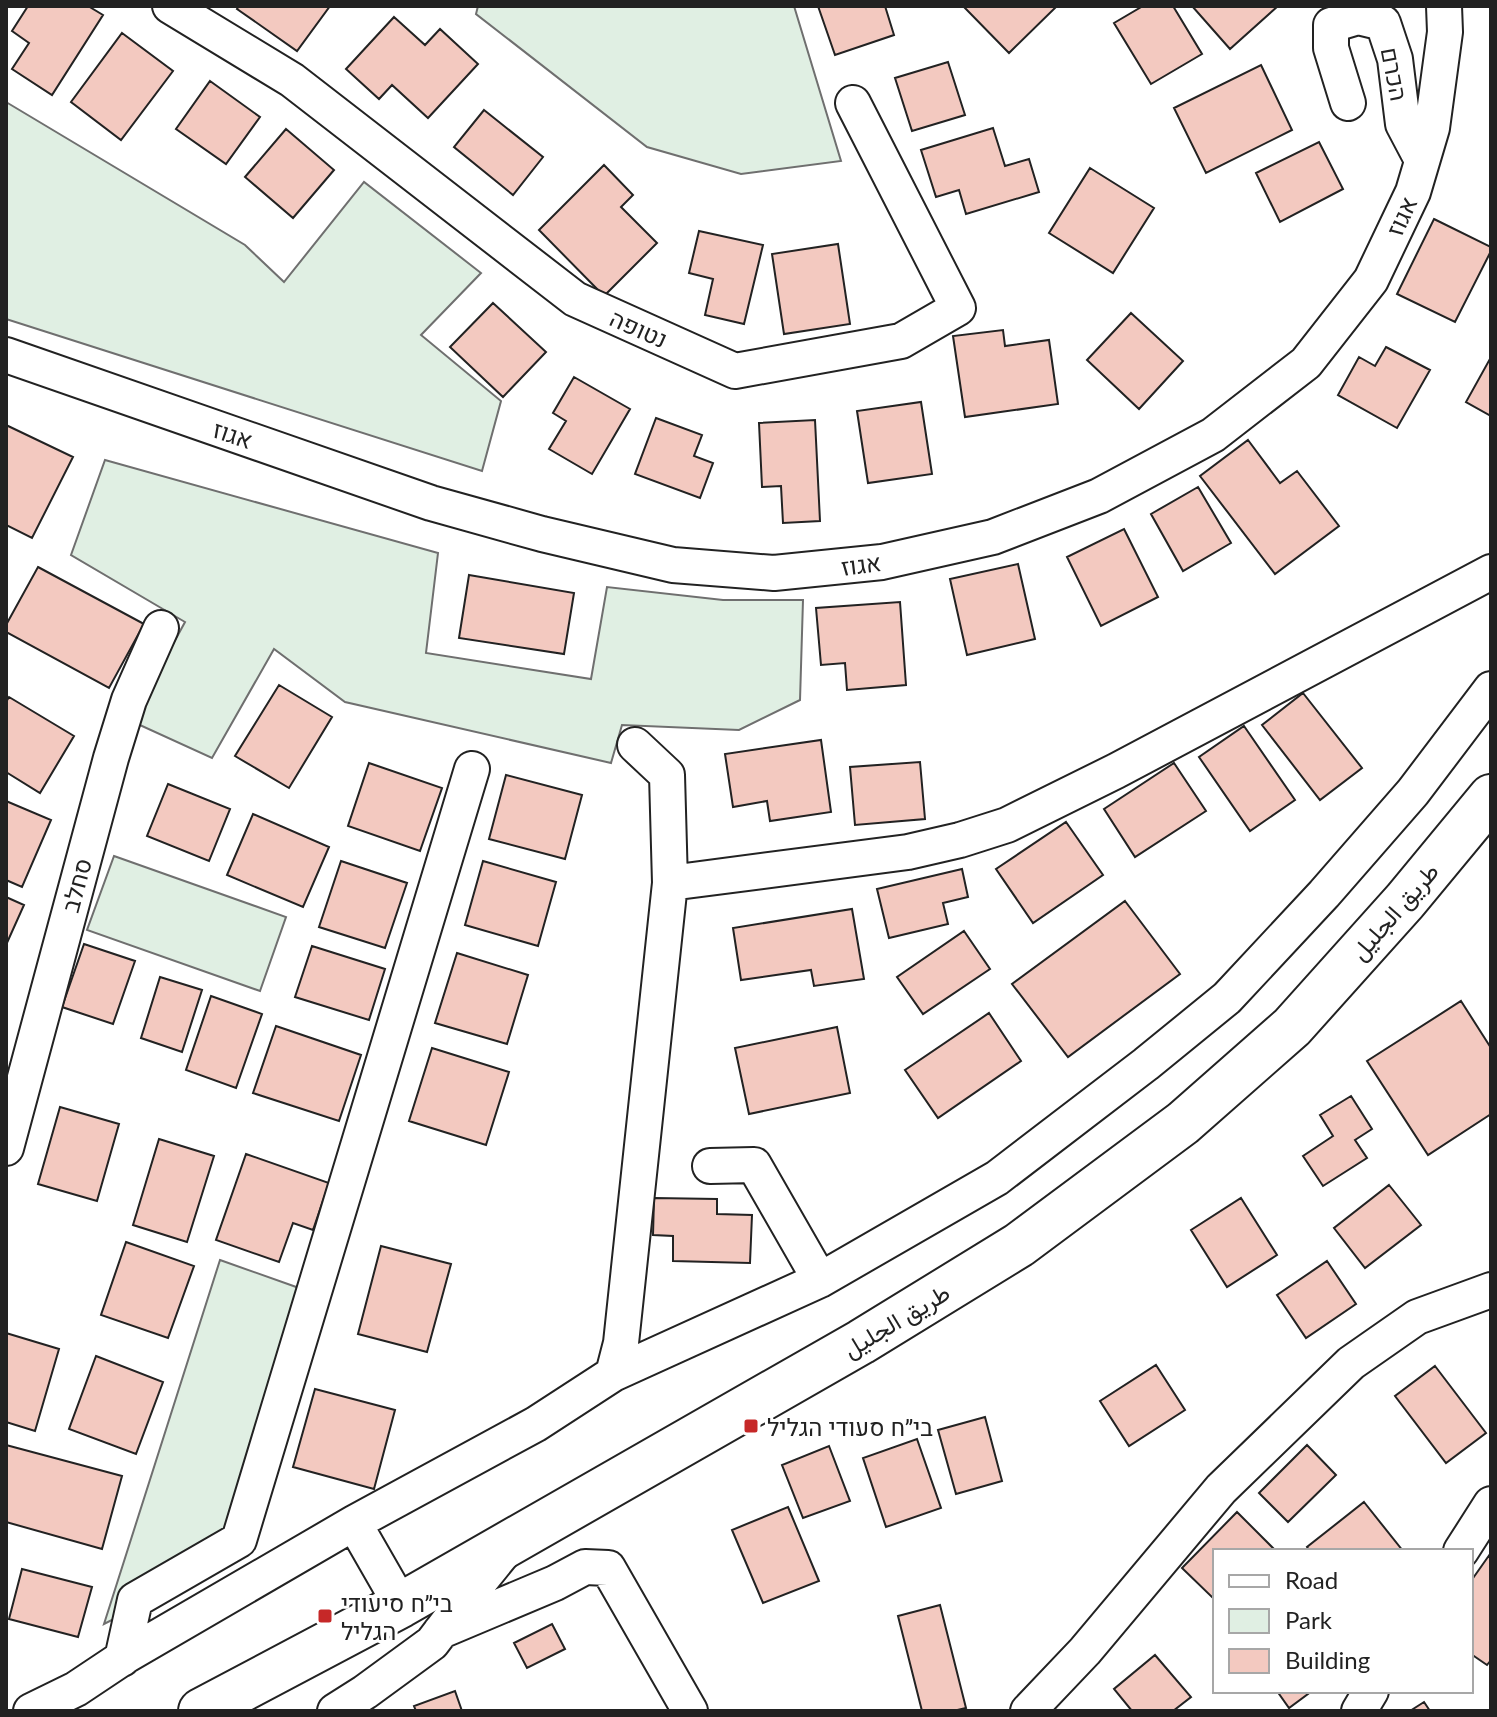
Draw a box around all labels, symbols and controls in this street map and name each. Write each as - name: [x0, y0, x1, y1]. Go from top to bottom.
- street label: הכרם: [1376, 45, 1414, 103]
- street label: אגוז: [1379, 192, 1423, 240]
- street label: נטופה: [606, 303, 672, 353]
- street label: אגוז: [209, 414, 257, 454]
- street label: אגוז: [839, 547, 883, 581]
- street label: סחלב: [55, 855, 97, 915]
- street label: طريق الجليل: [1344, 857, 1446, 967]
- street label: طريق الجليل: [837, 1277, 956, 1365]
- place label: בי״ח סעודי הגליל: [767, 1412, 933, 1441]
- marker: בי״ח סעודי הגליל: [742, 1417, 760, 1435]
- legend: [1213, 1549, 1473, 1693]
- text: Road: [1285, 1565, 1338, 1594]
- place label: בי״ח סיעודי הגליל: [341, 1588, 453, 1645]
- text: Park: [1285, 1605, 1333, 1634]
- marker: בי״ח סיעודי הגליל: [316, 1607, 334, 1625]
- text: Building: [1285, 1645, 1370, 1674]

